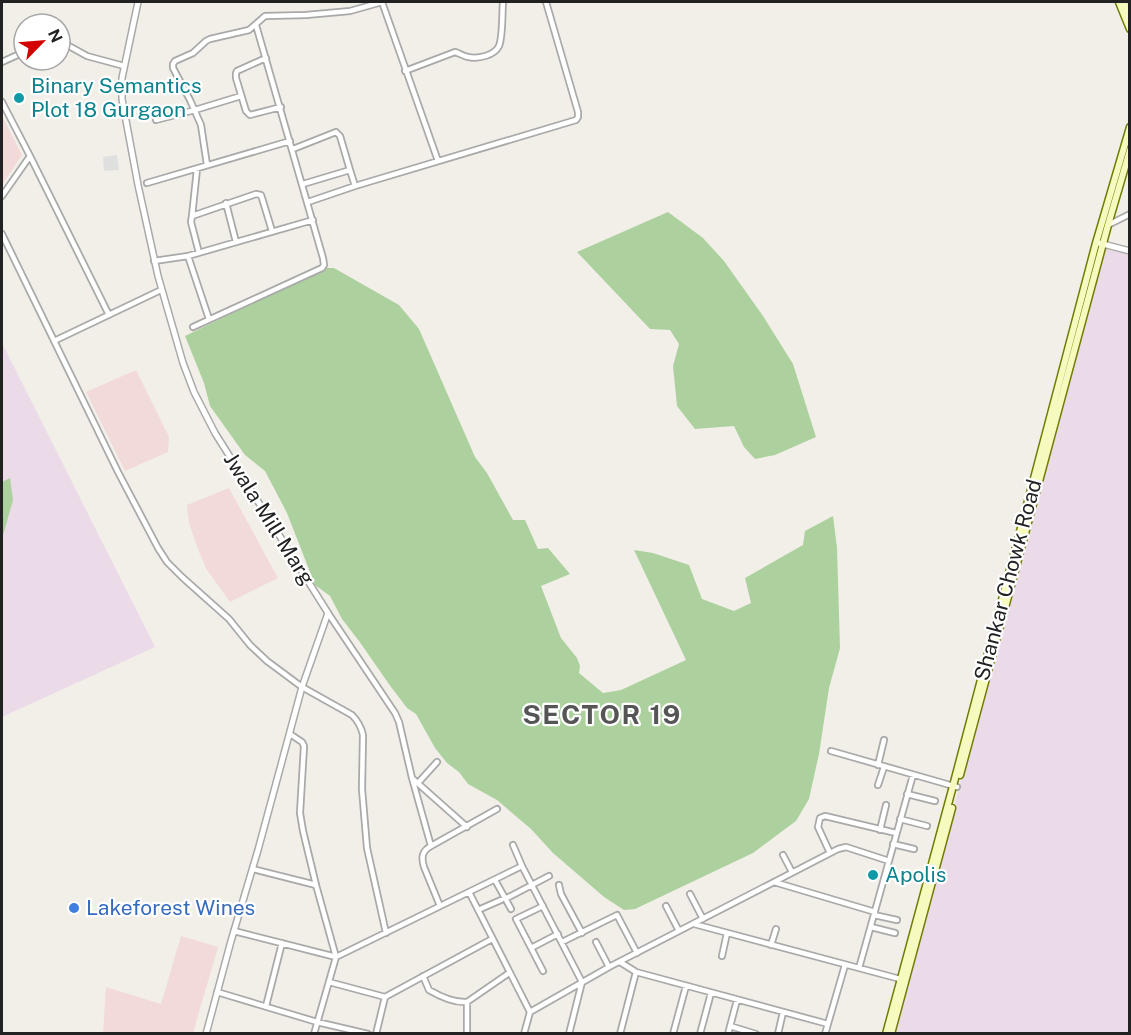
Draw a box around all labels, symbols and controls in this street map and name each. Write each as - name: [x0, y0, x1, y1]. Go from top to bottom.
- north arrow: [12, 12, 72, 72]
- text: N: [44, 26, 66, 46]
- place label: Binary Semantics Plot 18 Gurgaon: [31, 73, 202, 122]
- marker: Binary Semantics Plot 18 Gurgaon: [12, 91, 26, 105]
- street label: Jwala Mill Marg: [219, 448, 320, 590]
- street label: Shankar Chowk Road: [969, 476, 1046, 683]
- district label: SECTOR 19: [522, 698, 682, 730]
- place label: Apolis: [885, 862, 946, 887]
- marker: Apolis: [866, 868, 880, 882]
- place label: Lakeforest Wines: [86, 895, 255, 920]
- marker: Lakeforest Wines: [67, 901, 81, 915]

